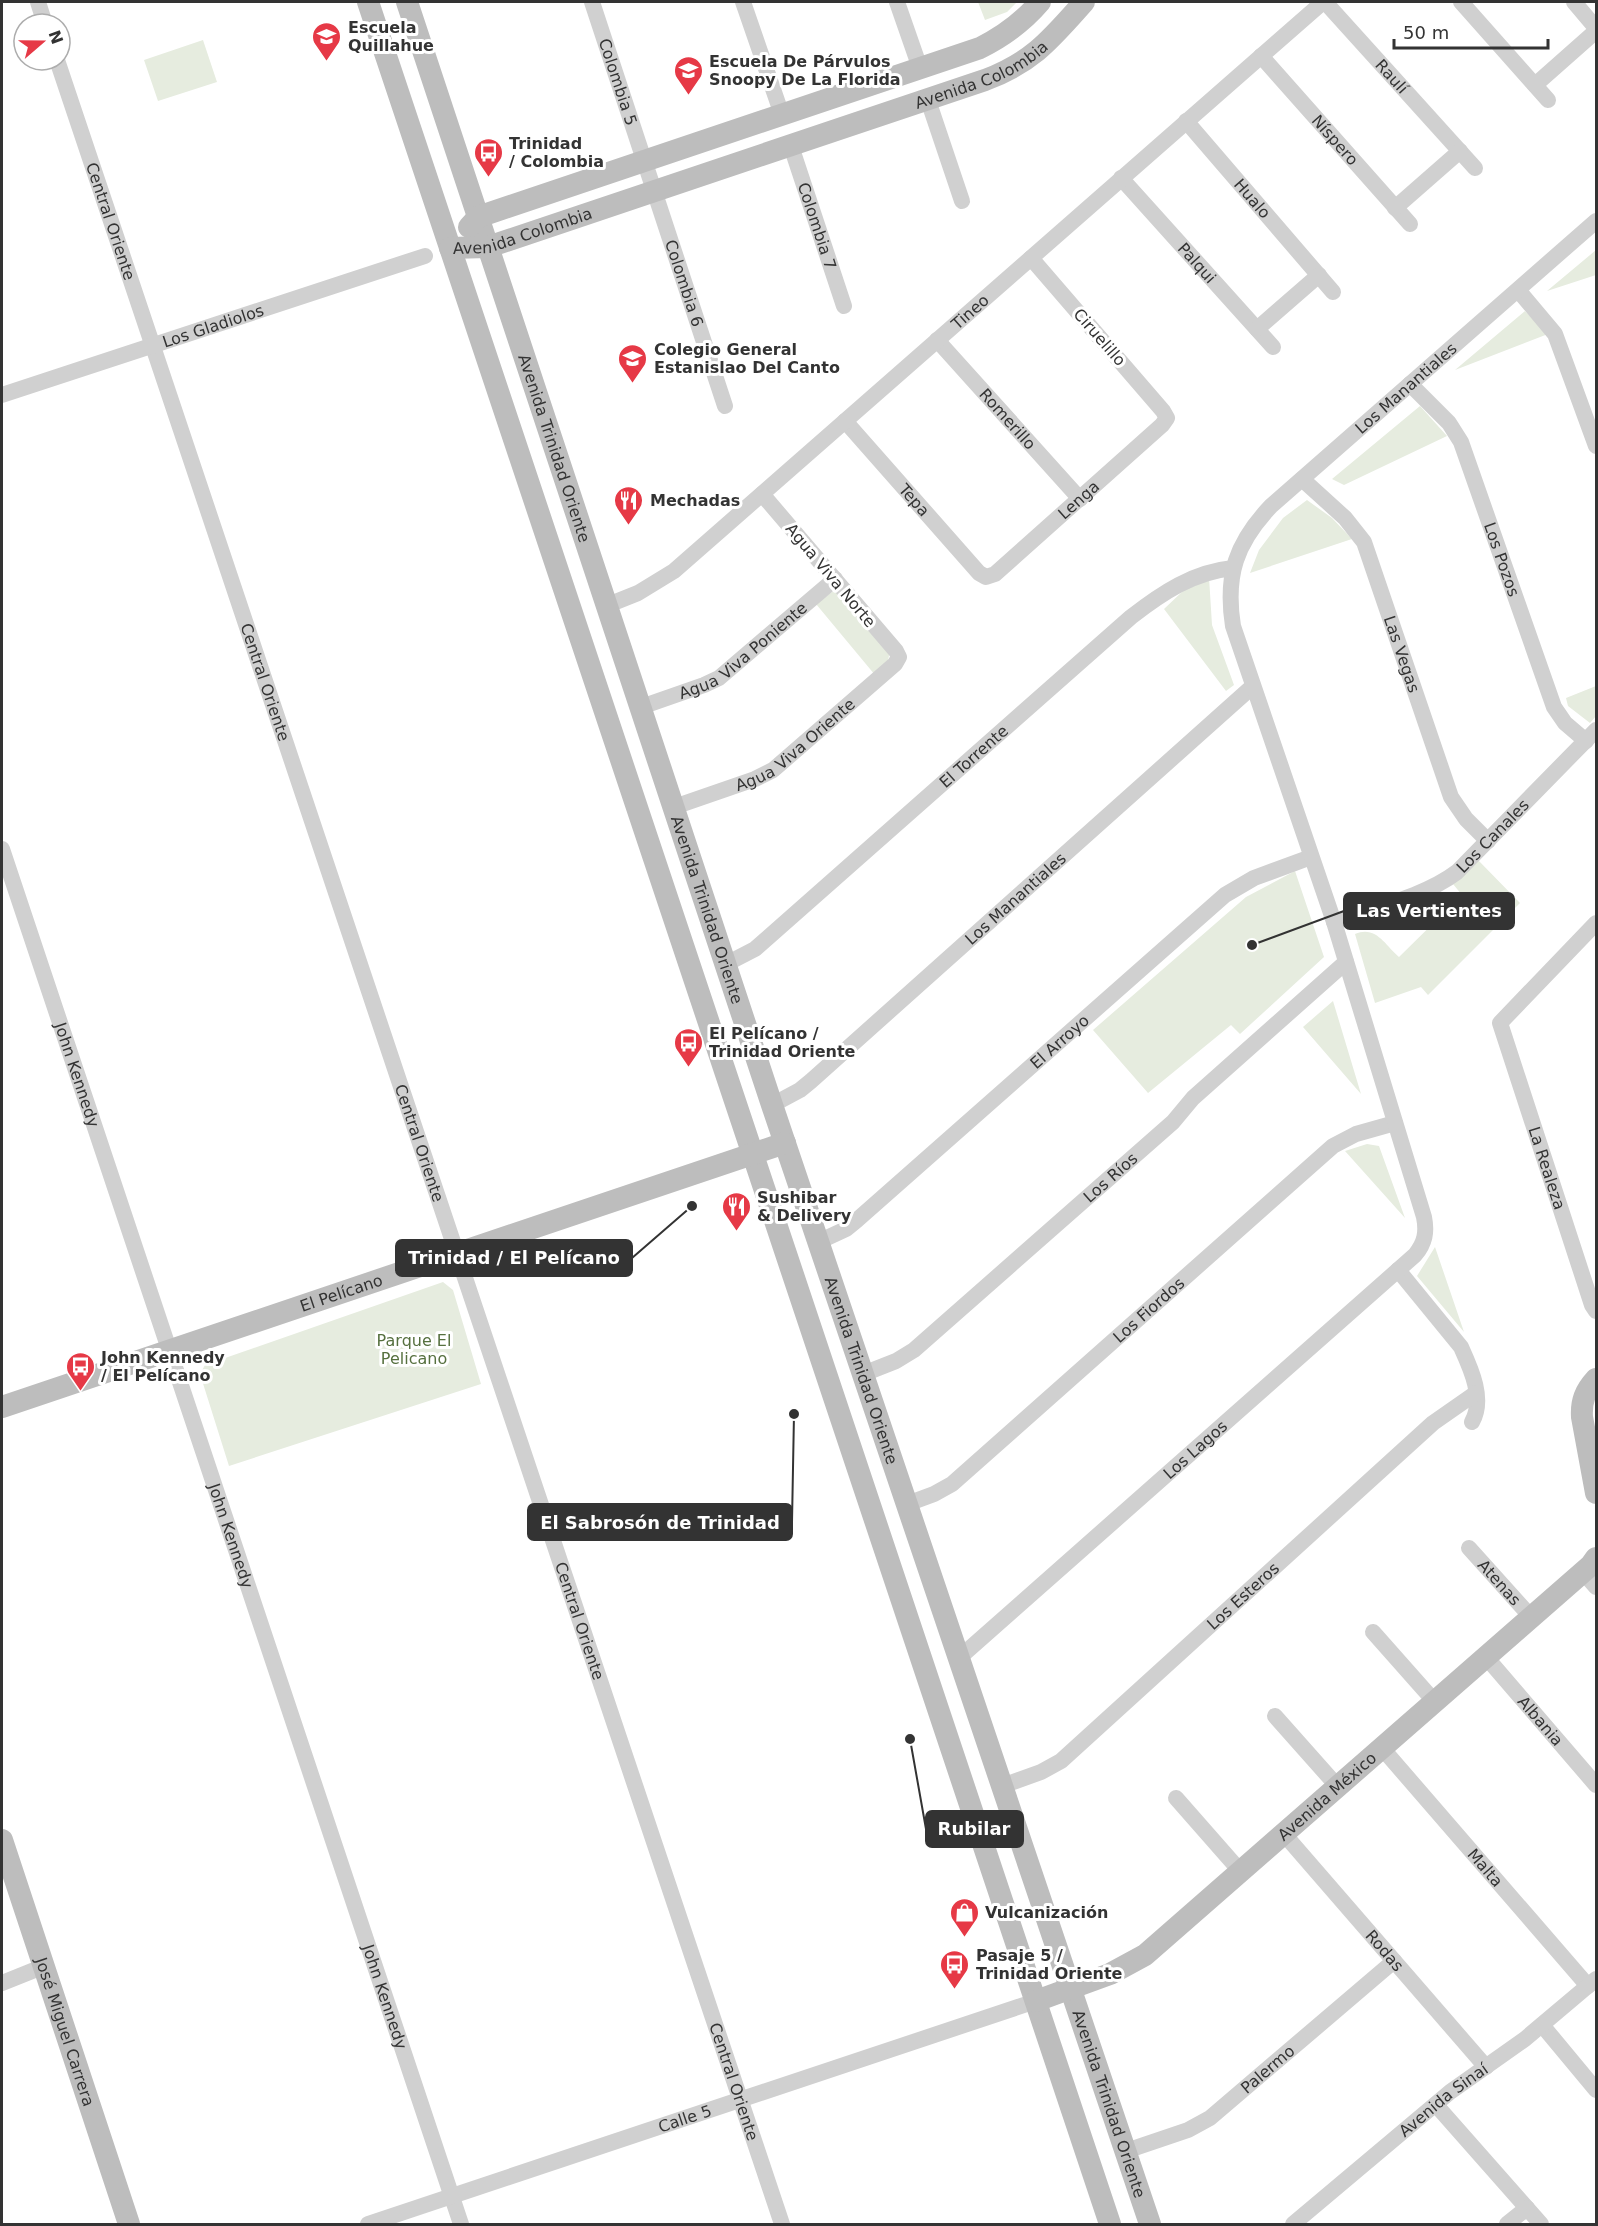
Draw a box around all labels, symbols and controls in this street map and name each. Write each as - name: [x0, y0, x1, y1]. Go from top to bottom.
- north arrow: [12, 12, 72, 72]
- scale bar: [1394, 12, 1548, 50]
- place label: Escuela Quillahue: [348, 18, 434, 55]
- school or university icon: Escuela Quillahue: [311, 20, 343, 62]
- text: 50 m: [1403, 22, 1449, 43]
- text: N: [44, 27, 67, 47]
- street label: Colombia 5: [595, 36, 641, 128]
- street label: Avenida Colombia: [913, 37, 1052, 113]
- place label: Escuela De Párvulos Snoopy De La Florida: [709, 52, 901, 89]
- school or university icon: Escuela De Párvulos Snoopy De La Florida: [672, 54, 704, 96]
- street label: Raulí: [1371, 55, 1412, 98]
- street label: Níspero: [1308, 111, 1362, 169]
- place label: Trinidad / Colombia: [509, 134, 604, 171]
- bus stop icon: Trinidad / Colombia: [472, 136, 504, 178]
- street label: Central Oriente: [82, 160, 139, 283]
- street label: Hualo: [1230, 175, 1274, 222]
- street label: Colombia 7: [794, 180, 840, 272]
- street label: Avenida Colombia: [453, 204, 595, 258]
- street label: Colombia 6: [661, 237, 707, 329]
- street label: Palqui: [1174, 239, 1220, 287]
- street label: Tineo: [947, 290, 993, 334]
- street label: Los Gladiolos: [160, 301, 266, 352]
- street label: Ciruelillo: [1070, 305, 1130, 370]
- street label: Los Manantiales: [1351, 339, 1461, 438]
- place label: Colegio General Estanislao Del Canto: [654, 340, 840, 377]
- school or university icon: Colegio General Estanislao Del Canto: [617, 342, 649, 384]
- street label: Avenida Trinidad Oriente: [514, 352, 594, 545]
- street label: Romerillo: [975, 385, 1040, 454]
- street label: Lenga: [1054, 477, 1103, 523]
- street label: Tepa: [894, 479, 933, 520]
- restaurant icon: Mechadas: [613, 484, 645, 526]
- place label: Mechadas: [650, 491, 740, 510]
- street label: Agua Viva Norte: [782, 519, 880, 631]
- street label: Los Pozos: [1480, 520, 1523, 599]
- street label: Agua Viva Poniente: [676, 598, 811, 703]
- street label: Las Vegas: [1380, 613, 1424, 695]
- street label: Central Oriente: [236, 621, 293, 744]
- street label: Agua Viva Oriente: [733, 694, 859, 795]
- street label: El Torrente: [936, 721, 1012, 792]
- street label: Los Canales: [1453, 795, 1533, 877]
- street label: Avenida Trinidad Oriente: [667, 813, 747, 1006]
- street label: Los Manantiales: [961, 849, 1070, 949]
- callout: Las Vertientes: [1344, 893, 1514, 929]
- text: Las Vertientes: [1356, 900, 1502, 921]
- street label: El Arroyo: [1026, 1011, 1093, 1073]
- street label: John Kennedy: [50, 1019, 103, 1130]
- place label: El Pelícano / Trinidad Oriente: [709, 1024, 856, 1061]
- bus stop icon: El Pelícano / Trinidad Oriente: [672, 1026, 704, 1068]
- street label: Central Oriente: [391, 1082, 448, 1204]
- street label: La Realeza: [1524, 1124, 1569, 1212]
- street label: Los Ríos: [1080, 1149, 1141, 1206]
- place label: Sushibar & Delivery: [757, 1188, 852, 1225]
- restaurant icon: Sushibar & Delivery: [720, 1190, 752, 1232]
- callout: Trinidad / El Pelícano: [396, 1240, 632, 1276]
- text: Trinidad / El Pelícano: [408, 1247, 620, 1268]
- street label: El Pelícano: [298, 1270, 385, 1316]
- street label: Avenida Trinidad Oriente: [821, 1274, 902, 1467]
- street label: Los Fiordos: [1109, 1274, 1188, 1347]
- park label: Parque El Pelicano: [377, 1331, 451, 1368]
- place label: John Kennedy / El Pelícano: [100, 1348, 225, 1385]
- bus stop icon: John Kennedy / El Pelícano: [64, 1350, 96, 1392]
- street label: Los Lagos: [1160, 1417, 1231, 1483]
- street label: John Kennedy: [204, 1480, 257, 1591]
- callout: El Sabrosón de Trinidad: [528, 1504, 792, 1540]
- text: El Sabrosón de Trinidad: [540, 1512, 780, 1533]
- street label: Atenas: [1474, 1556, 1525, 1609]
- street label: Los Esteros: [1203, 1559, 1283, 1634]
- street label: Central Oriente: [551, 1560, 608, 1682]
- street label: Albania: [1514, 1692, 1567, 1750]
- street label: Avenida México: [1274, 1748, 1380, 1845]
- callout: Rubilar: [926, 1811, 1023, 1847]
- text: Rubilar: [938, 1818, 1011, 1839]
- street label: Malta: [1463, 1845, 1507, 1891]
- shop icon: Vulcanización: [948, 1896, 980, 1938]
- place label: Vulcanización: [985, 1903, 1108, 1922]
- street label: Rodas: [1361, 1926, 1408, 1975]
- street label: John Kennedy: [358, 1941, 411, 2052]
- place label: Pasaje 5 / Trinidad Oriente: [976, 1946, 1123, 1983]
- bus stop icon: Pasaje 5 / Trinidad Oriente: [939, 1948, 971, 1990]
- street label: José Miguel Carrera: [31, 1954, 98, 2109]
- street label: Avenida Trinidad Oriente: [1068, 2008, 1149, 2200]
- street label: Central Oriente: [705, 2020, 762, 2143]
- street label: Palermo: [1237, 2041, 1299, 2098]
- street label: Avenida Sinaí: [1395, 2059, 1492, 2141]
- street label: Calle 5: [656, 2101, 714, 2136]

